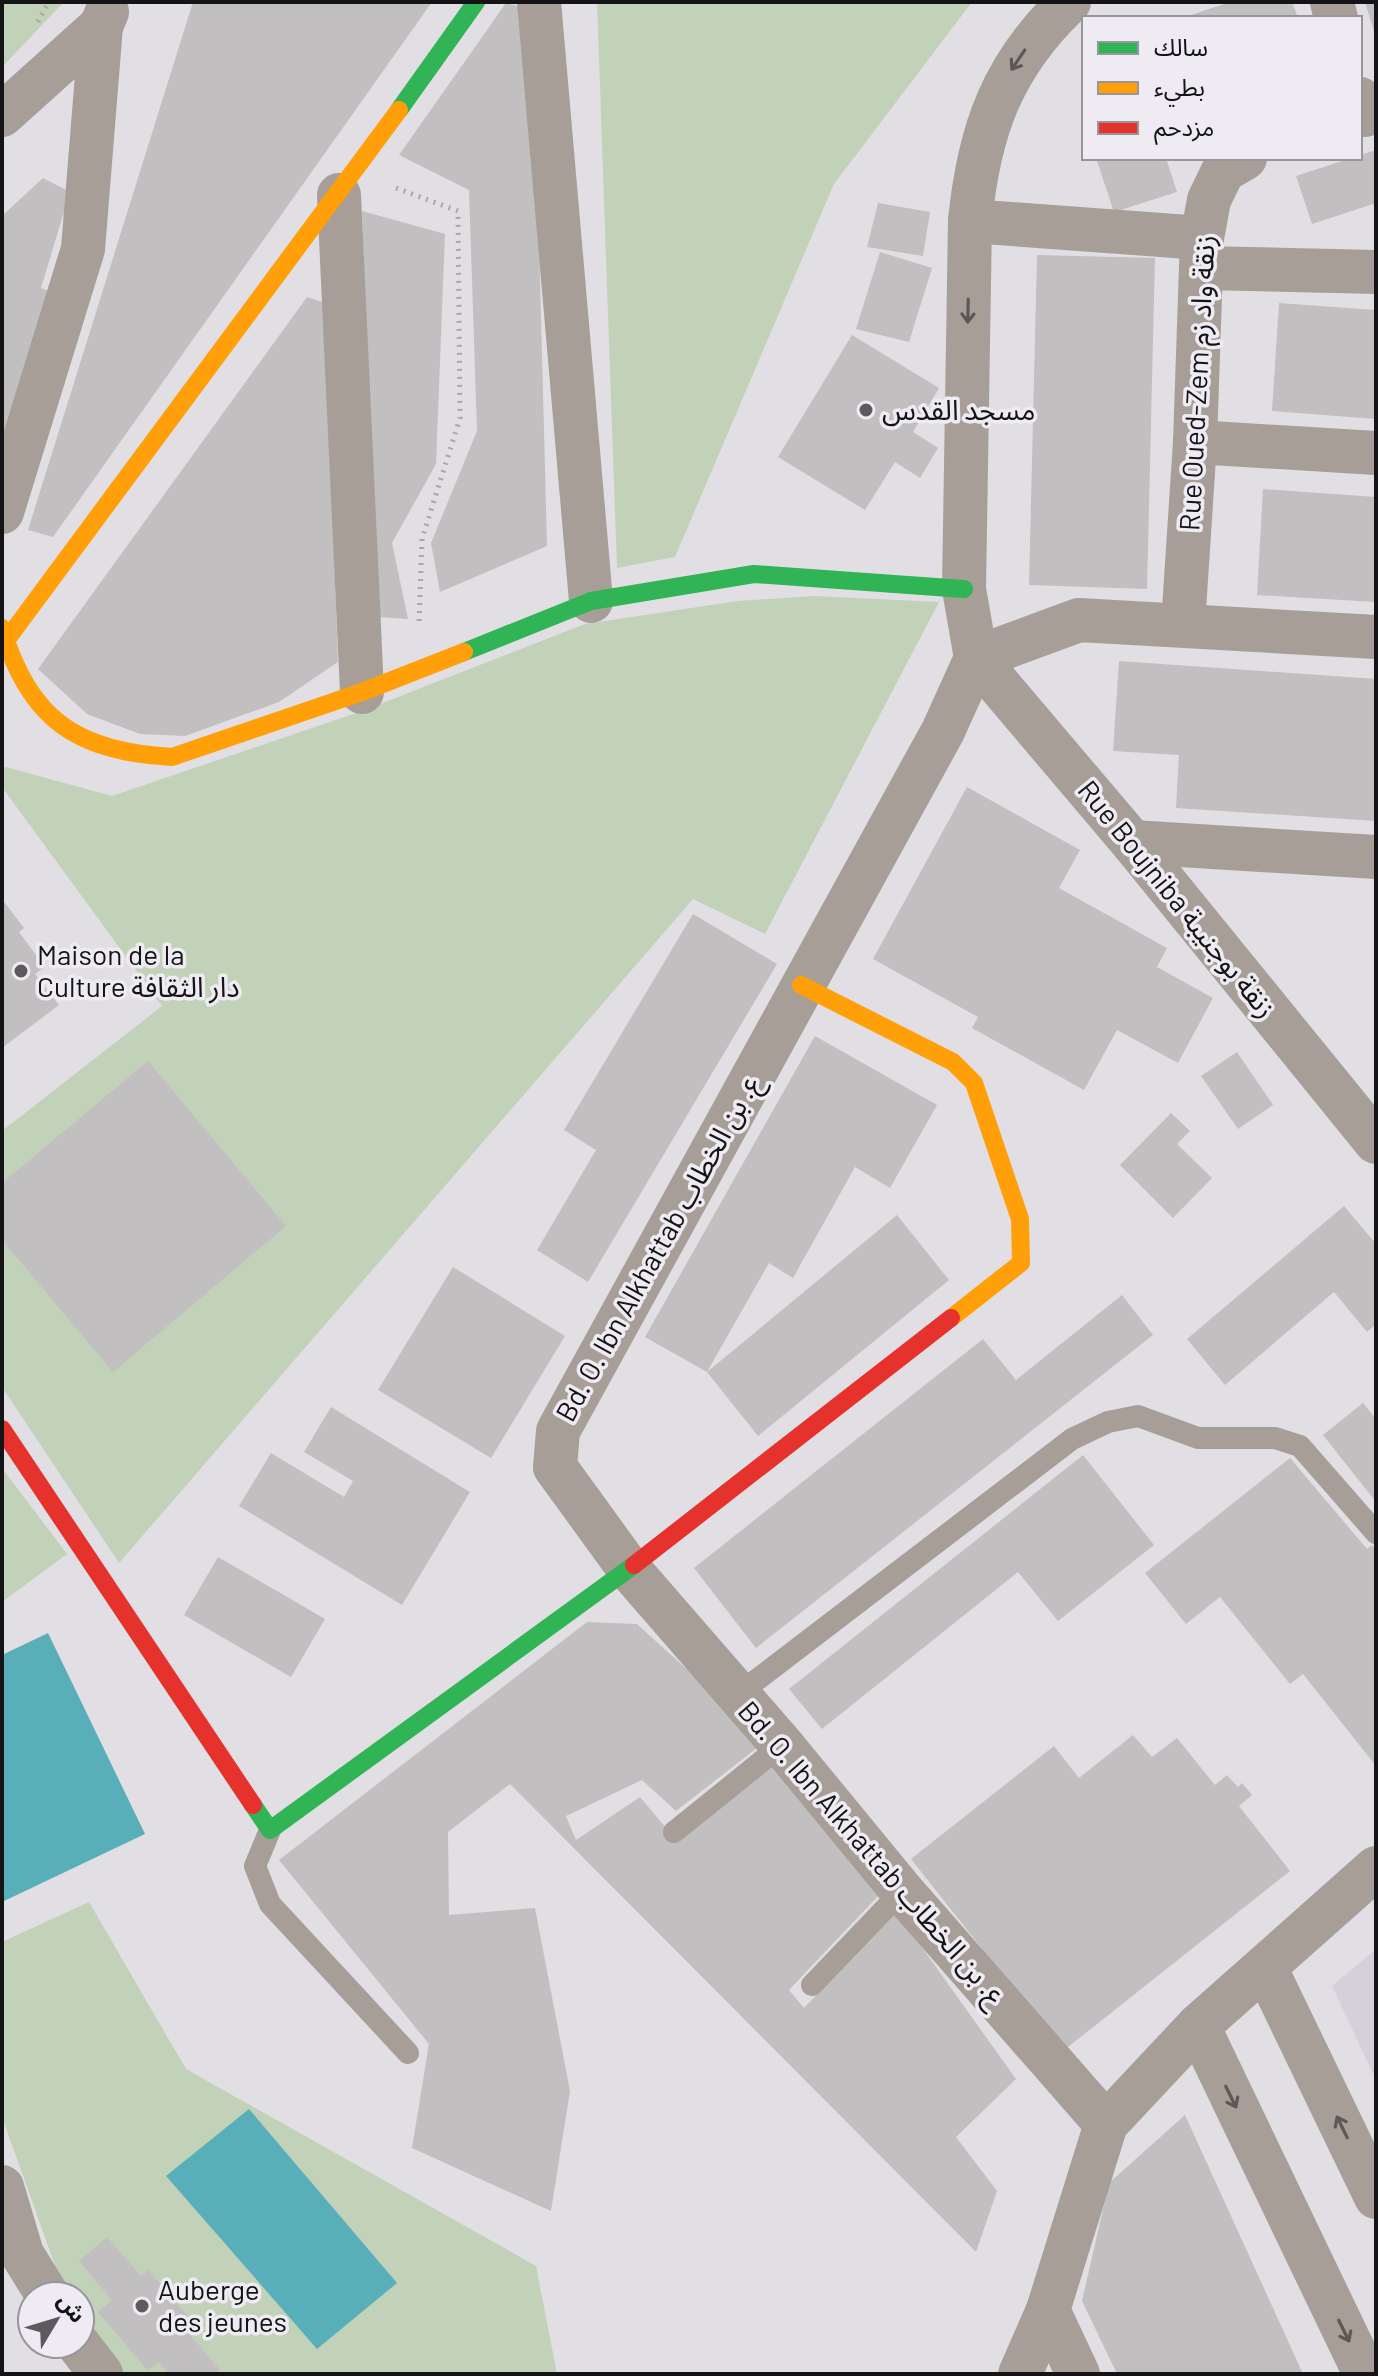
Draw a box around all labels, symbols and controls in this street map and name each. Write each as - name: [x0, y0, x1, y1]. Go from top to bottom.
- legend: [1082, 16, 1362, 160]
- text: سالك: [1154, 32, 1208, 61]
- one-way arrow: [1010, 49, 1026, 71]
- text: بطيء: [1154, 72, 1205, 107]
- text: مزدحم: [1154, 112, 1214, 145]
- street label: Rue Oued-Zem زنقة واد زم: [1171, 234, 1226, 532]
- one-way arrow: [960, 297, 976, 324]
- place label: مسجد القدس: [882, 392, 1035, 427]
- marker: مسجد القدس: [857, 401, 875, 419]
- street label: Rue Boujniba زنقة بوجنيبة: [1071, 773, 1284, 1024]
- place label: Maison de la Culture دار الثقافة: [37, 937, 240, 1004]
- marker: Maison de la Culture دار الثقافة: [12, 962, 30, 980]
- street label: Bd. O. Ibn Alkhattab ع. بن الخطاب: [547, 1066, 773, 1429]
- street label: Bd. O. Ibn Alkhattab ع. بن الخطاب: [728, 1694, 1016, 2017]
- one-way arrow: [1224, 2085, 1239, 2109]
- one-way arrow: [1334, 2115, 1349, 2139]
- place label: Auberge des jeunes: [158, 2272, 287, 2338]
- north arrow: [16, 2280, 96, 2360]
- text: ش: [52, 2287, 92, 2328]
- marker: Auberge des jeunes: [133, 2297, 151, 2315]
- one-way arrow: [1337, 2319, 1352, 2343]

